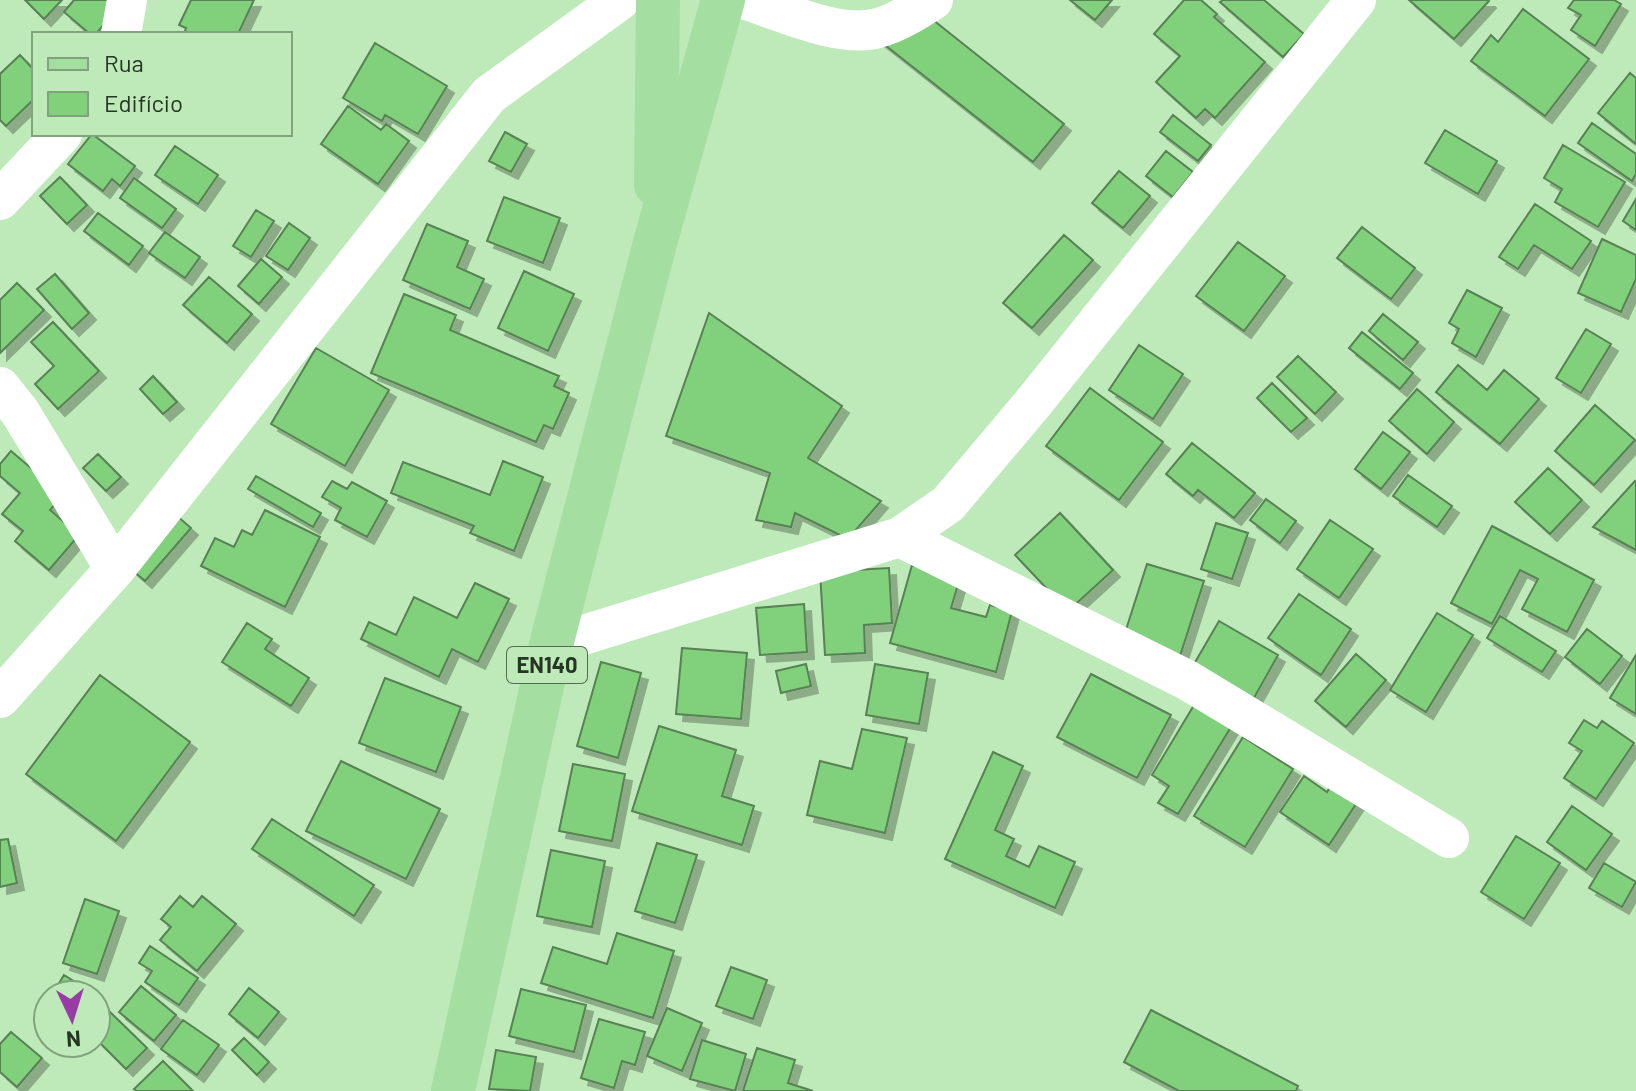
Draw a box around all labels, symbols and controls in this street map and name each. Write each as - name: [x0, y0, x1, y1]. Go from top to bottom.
- legend: [32, 32, 292, 136]
- text: Rua: [104, 48, 144, 77]
- text: Edifício: [104, 88, 183, 117]
- road number: EN140: [507, 647, 587, 683]
- north arrow: [32, 979, 112, 1059]
- text: N: [65, 1026, 82, 1053]

